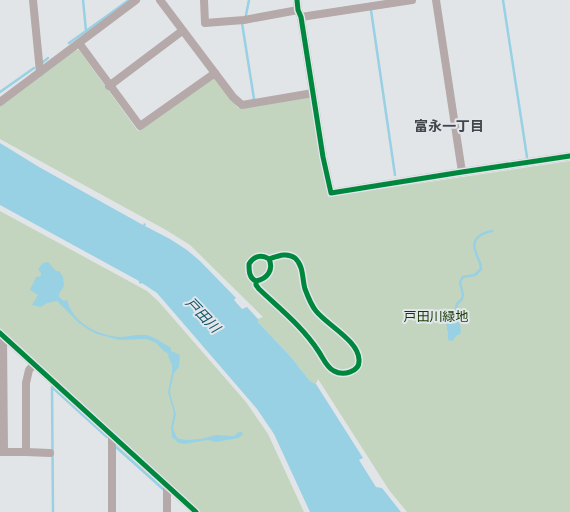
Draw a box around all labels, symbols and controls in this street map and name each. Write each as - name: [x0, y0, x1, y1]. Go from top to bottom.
- district label: 富永一丁目: [414, 118, 484, 134]
- water label: 戸田川: [183, 294, 225, 337]
- park label: 戸田川緑地: [403, 309, 469, 324]

